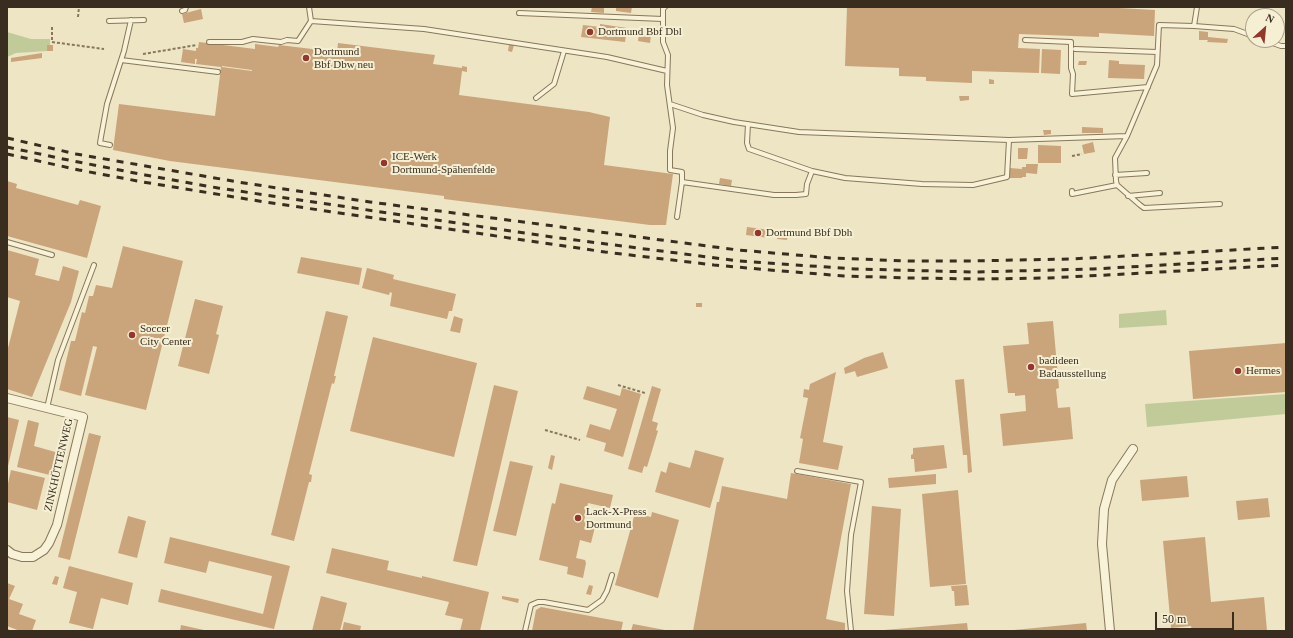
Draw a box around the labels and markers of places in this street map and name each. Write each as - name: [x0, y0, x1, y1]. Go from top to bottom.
- place label: Dortmund Bbf Dbl: [598, 25, 682, 39]
- marker: Dortmund Bbf Dbl: [585, 27, 595, 37]
- place label: Dortmund Bbf Dbw neu: [314, 45, 373, 71]
- marker: Dortmund Bbf Dbw neu: [301, 53, 311, 63]
- place label: ICE-Werk Dortmund-Spähenfelde: [392, 150, 495, 176]
- marker: ICE-Werk Dortmund-Spähenfelde: [379, 158, 389, 168]
- place label: Dortmund Bbf Dbh: [766, 226, 852, 240]
- marker: Dortmund Bbf Dbh: [753, 228, 763, 238]
- place label: Soccer City Center: [140, 322, 191, 348]
- marker: Soccer City Center: [127, 330, 137, 340]
- place label: badideen Badausstellung: [1039, 354, 1106, 380]
- marker: badideen Badausstellung: [1026, 362, 1036, 372]
- place label: Hermes: [1246, 364, 1280, 378]
- marker: Hermes: [1233, 366, 1243, 376]
- place label: Lack-X-Press Dortmund: [586, 505, 646, 531]
- marker: Lack-X-Press Dortmund: [573, 513, 583, 523]

